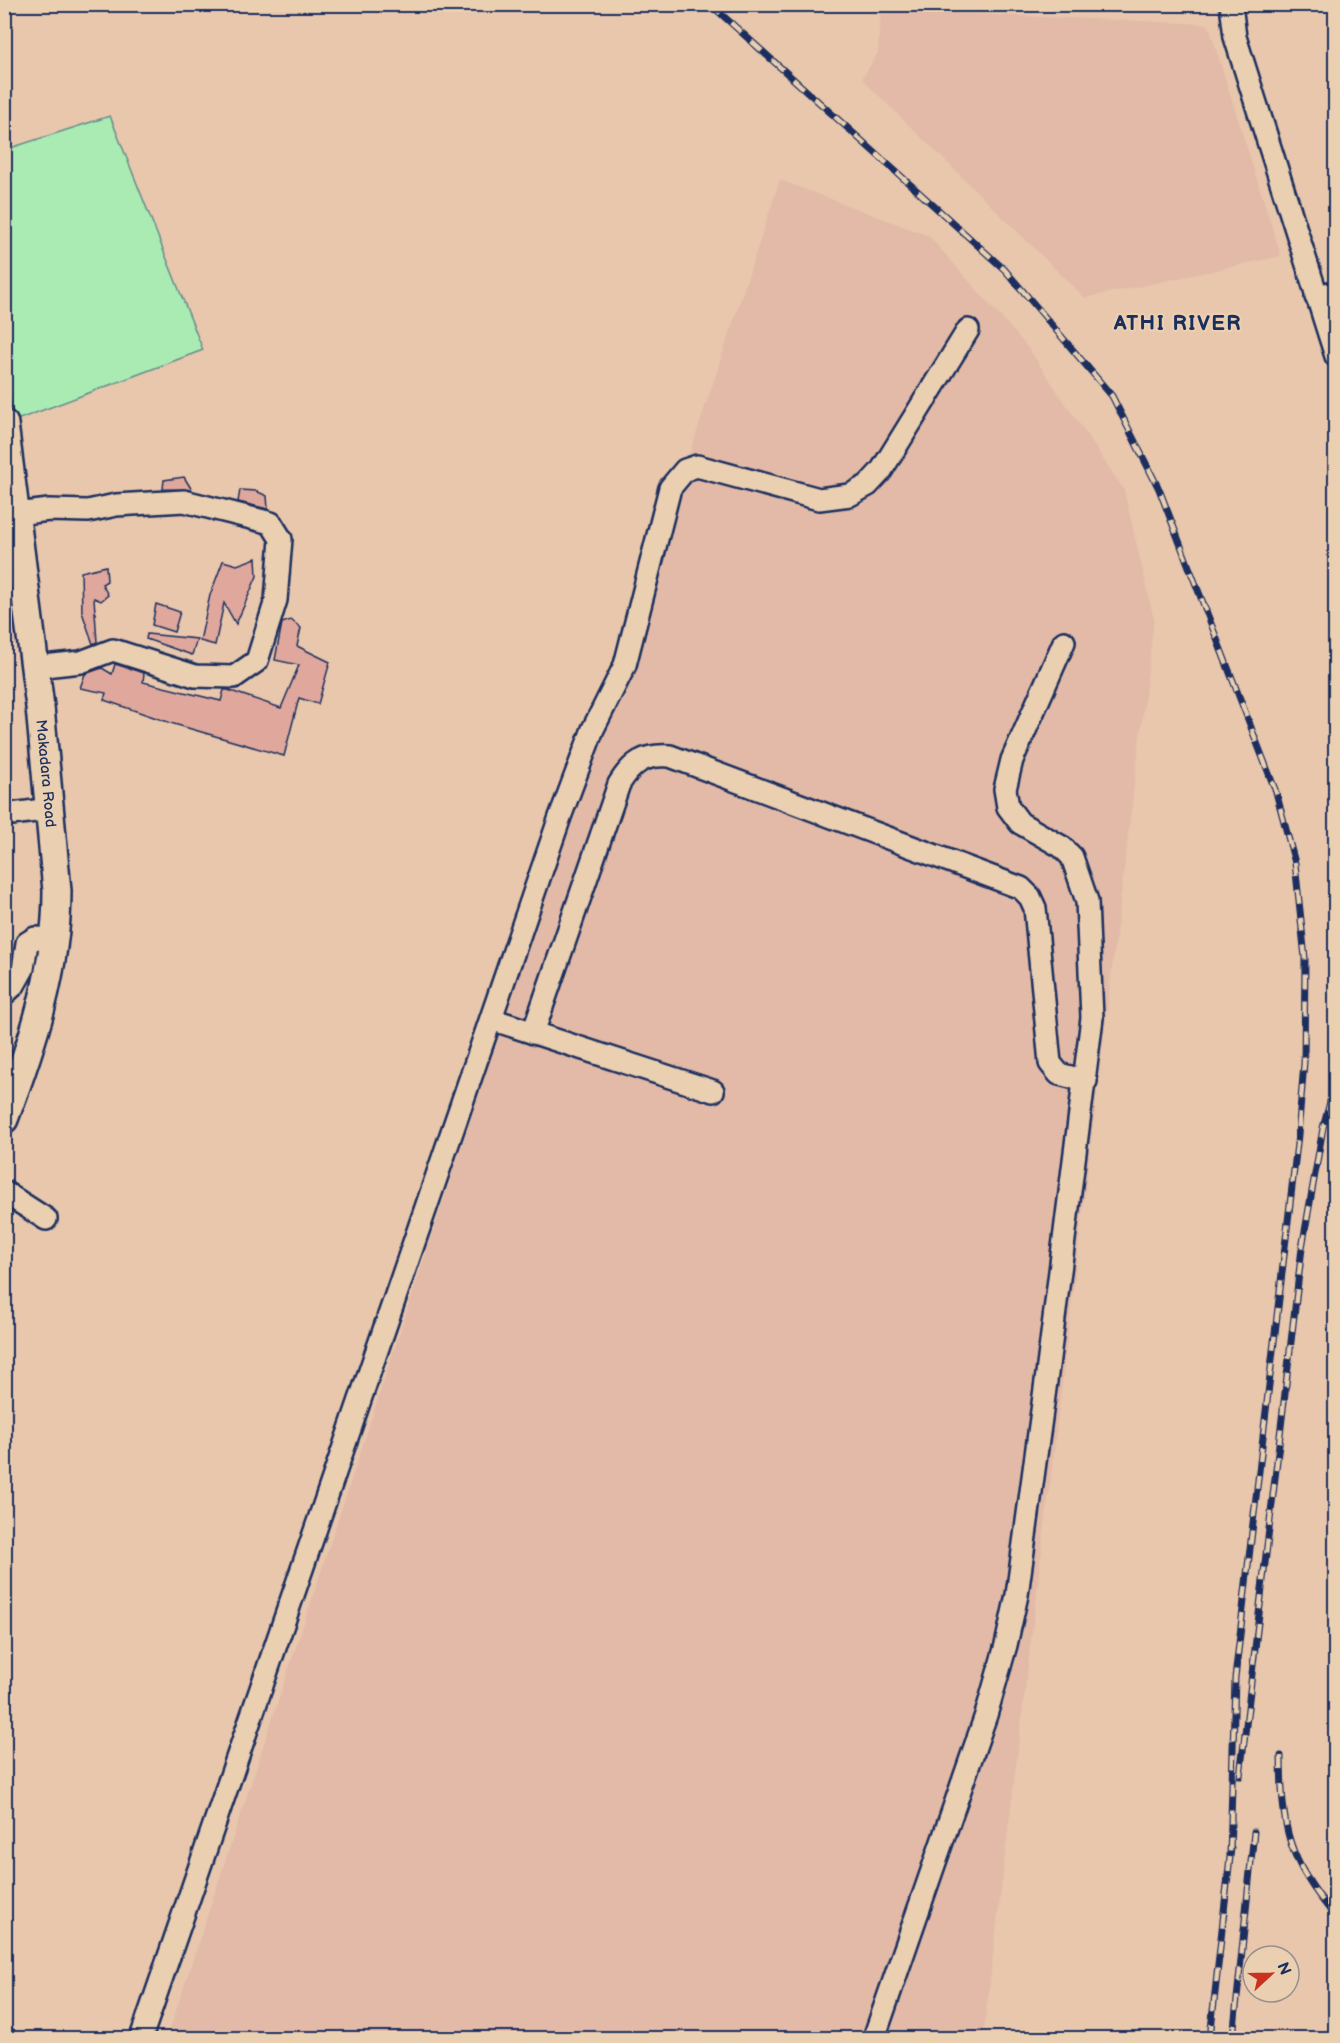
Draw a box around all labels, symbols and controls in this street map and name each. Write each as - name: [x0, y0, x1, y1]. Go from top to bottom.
- district label: ATHI RIVER: [1113, 311, 1242, 336]
- street label: Makadara Road: [32, 719, 61, 828]
- north arrow: [1241, 1944, 1301, 2004]
- text: N: [1272, 1960, 1295, 1978]

